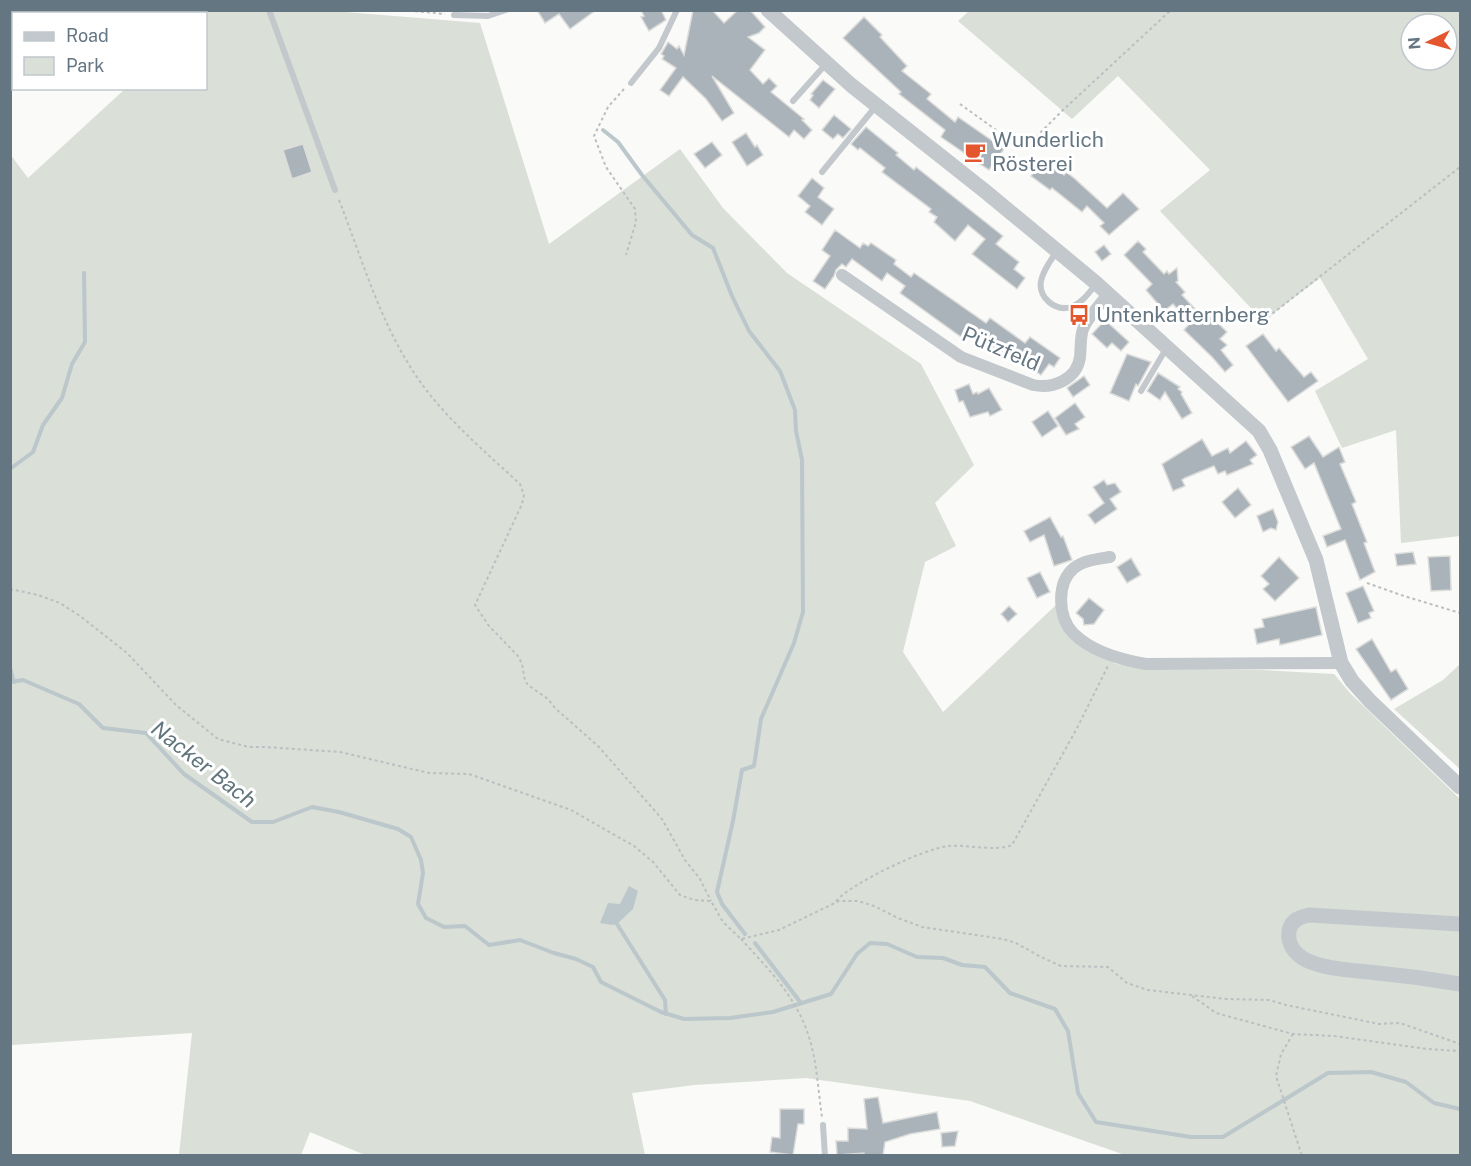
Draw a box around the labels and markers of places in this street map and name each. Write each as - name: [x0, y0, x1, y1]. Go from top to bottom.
- place label: Wunderlich Rösterei: [992, 127, 1104, 176]
- cafe icon: Wunderlich Rösterei: [963, 140, 987, 164]
- place label: Untenkatternberg: [1096, 302, 1270, 327]
- bus stop icon: Untenkatternberg: [1067, 303, 1091, 327]

